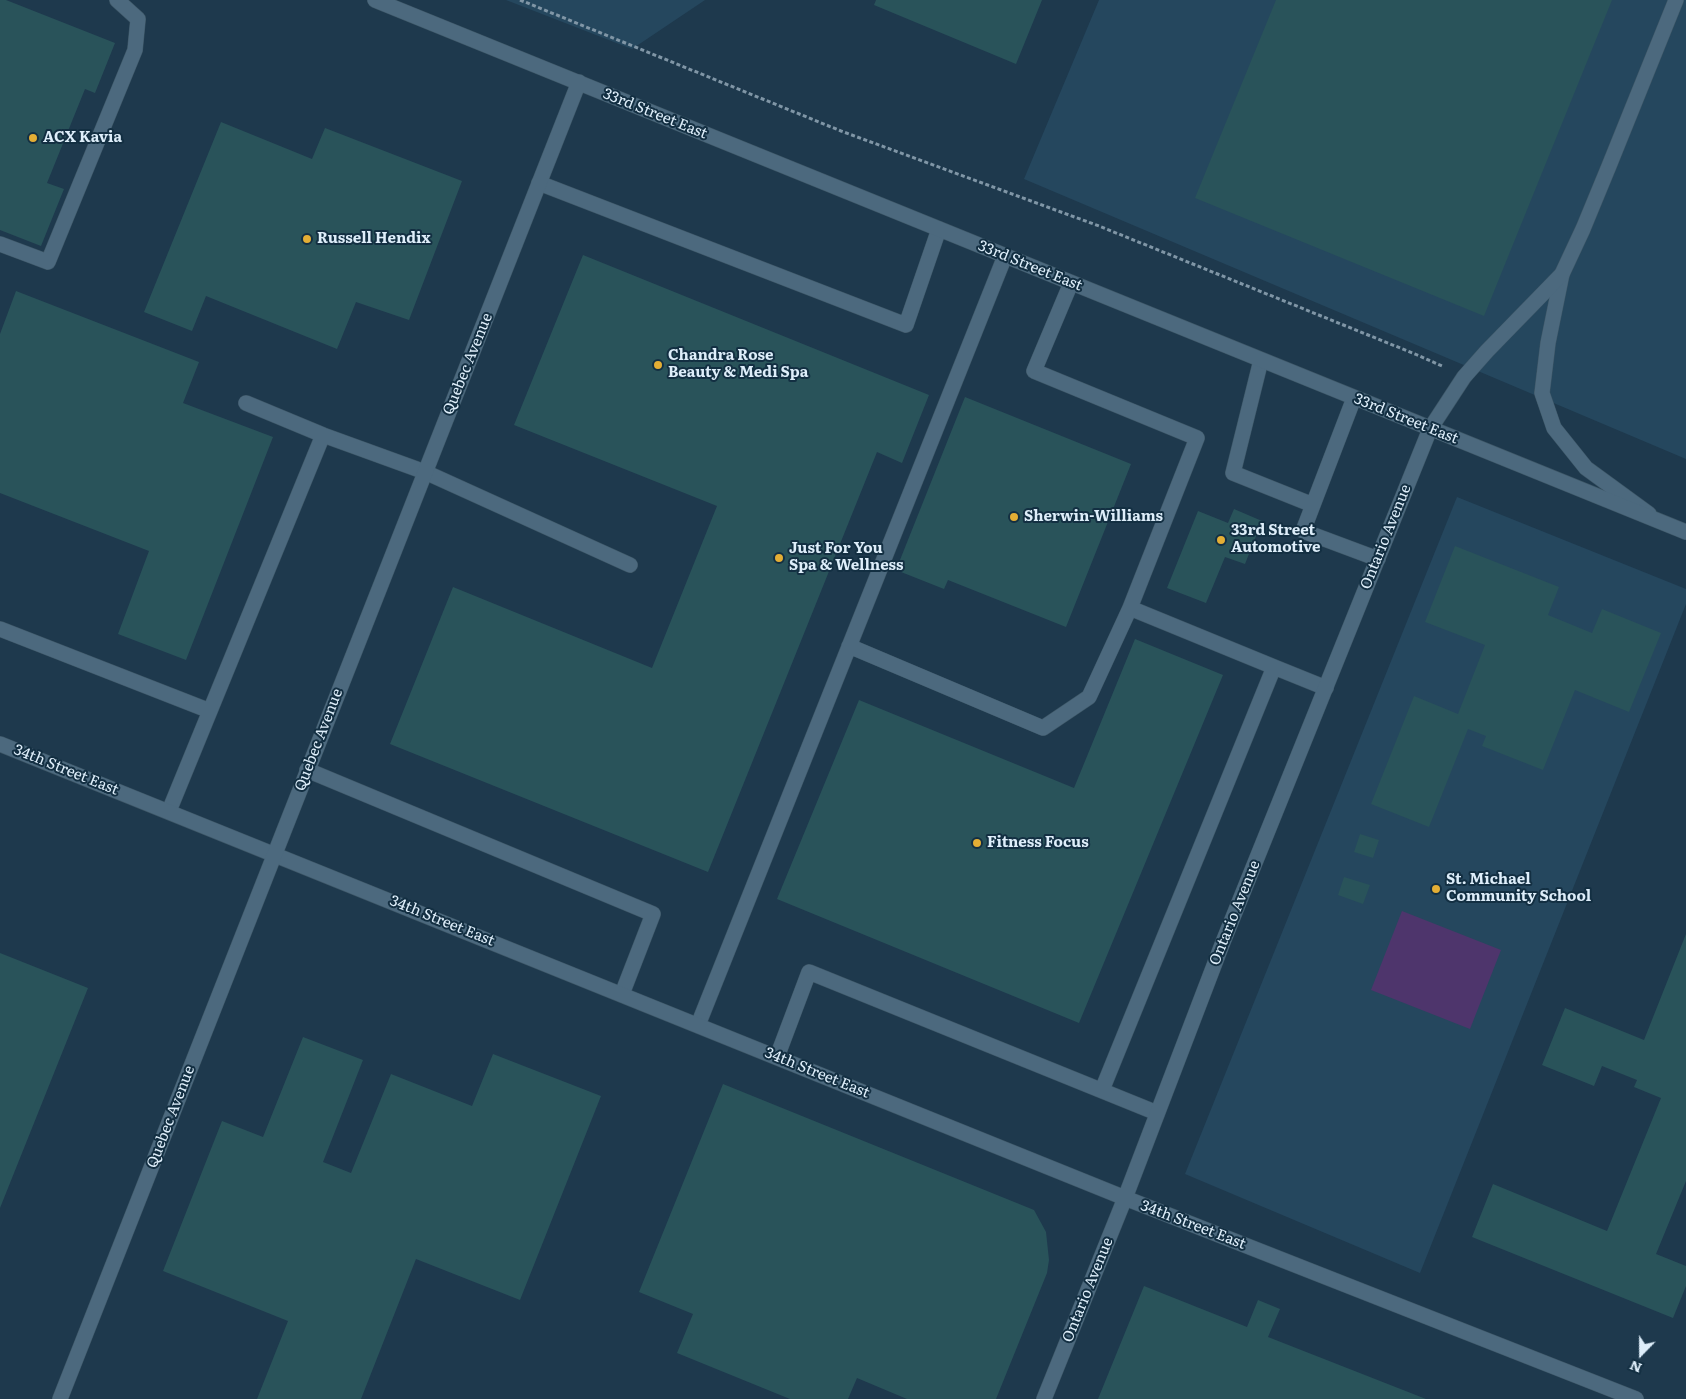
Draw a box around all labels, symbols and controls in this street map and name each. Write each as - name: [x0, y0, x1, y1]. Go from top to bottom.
- street label: 33rd Street East: [600, 85, 710, 143]
- place label: ACX Kavia: [43, 129, 122, 147]
- marker: ACX Kavia: [27, 132, 39, 144]
- place label: Russell Hendix: [317, 230, 431, 248]
- marker: Russell Hendix: [301, 233, 313, 245]
- street label: 33rd Street East: [975, 237, 1085, 295]
- street label: Quebec Avenue: [439, 310, 497, 418]
- place label: Chandra Rose Beauty & Medi Spa: [668, 347, 808, 382]
- marker: Chandra Rose Beauty & Medi Spa: [652, 359, 664, 371]
- street label: 33rd Street East: [1351, 390, 1461, 448]
- street label: Ontario Avenue: [1357, 482, 1415, 592]
- place label: Sherwin-Williams: [1024, 508, 1163, 526]
- marker: Sherwin-Williams: [1008, 511, 1020, 523]
- place label: 33rd Street Automotive: [1231, 522, 1320, 557]
- marker: 33rd Street Automotive: [1215, 534, 1227, 546]
- place label: Just For You Spa & Wellness: [789, 540, 904, 575]
- marker: Just For You Spa & Wellness: [773, 552, 785, 564]
- street label: Quebec Avenue: [291, 686, 347, 794]
- street label: 34th Street East: [11, 741, 121, 799]
- place label: Fitness Focus: [987, 834, 1089, 852]
- marker: Fitness Focus: [971, 837, 983, 849]
- street label: Ontario Avenue: [1206, 858, 1264, 968]
- place label: St. Michael Community School: [1446, 871, 1591, 906]
- marker: St. Michael Community School: [1430, 883, 1442, 895]
- street label: 34th Street East: [387, 892, 497, 950]
- street label: 34th Street East: [762, 1044, 872, 1102]
- street label: Quebec Avenue: [143, 1063, 199, 1171]
- street label: 34th Street East: [1138, 1197, 1248, 1253]
- street label: Ontario Avenue: [1059, 1235, 1117, 1345]
- north arrow: [1616, 1329, 1666, 1379]
- text: N: [1626, 1356, 1645, 1379]

